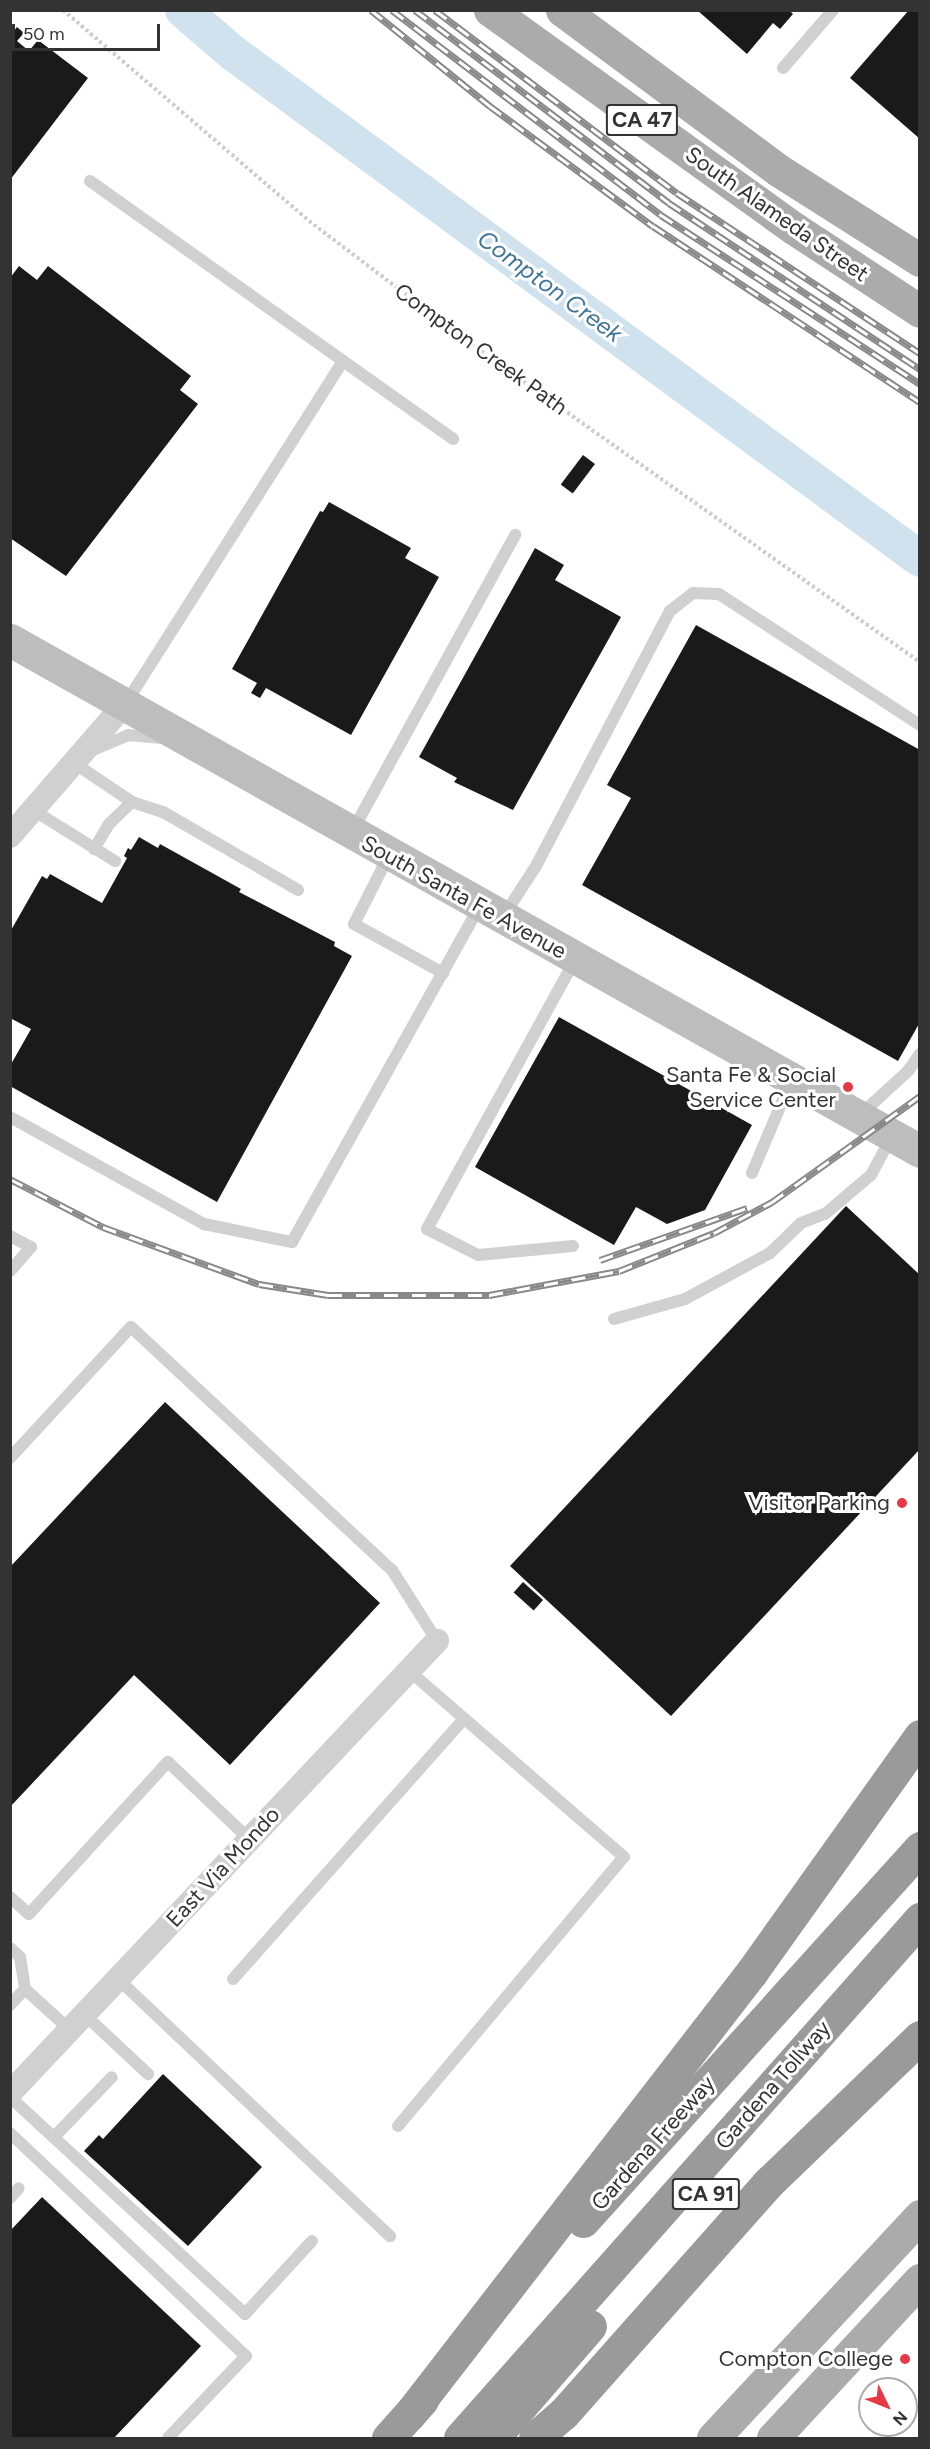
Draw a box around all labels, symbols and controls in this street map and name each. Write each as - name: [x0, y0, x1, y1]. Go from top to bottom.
- scale bar: [15, 12, 164, 50]
- text: 50 m: [23, 23, 65, 45]
- road number: CA 47: [604, 102, 680, 138]
- street label: South Alameda Street: [680, 141, 874, 287]
- water label: Compton Creek: [472, 224, 628, 348]
- street label: Compton Creek Path: [390, 278, 572, 420]
- street label: South Santa Fe Avenue: [357, 830, 571, 964]
- place label: Santa Fe & Social Service Center: [666, 1061, 836, 1112]
- marker: Santa Fe & Social Service Center: [841, 1080, 855, 1094]
- place label: Visitor Parking: [748, 1490, 890, 1516]
- marker: Visitor Parking: [895, 1496, 909, 1510]
- street label: East Via Mondo: [161, 1801, 285, 1933]
- street label: Gardena Tollway: [710, 2015, 836, 2155]
- street label: Gardena Freeway: [586, 2070, 720, 2216]
- road number: CA 91: [672, 2176, 740, 2212]
- place label: Compton College: [719, 2346, 893, 2372]
- marker: Compton College: [898, 2352, 912, 2366]
- north arrow: [858, 2377, 918, 2437]
- text: N: [889, 2407, 911, 2429]

